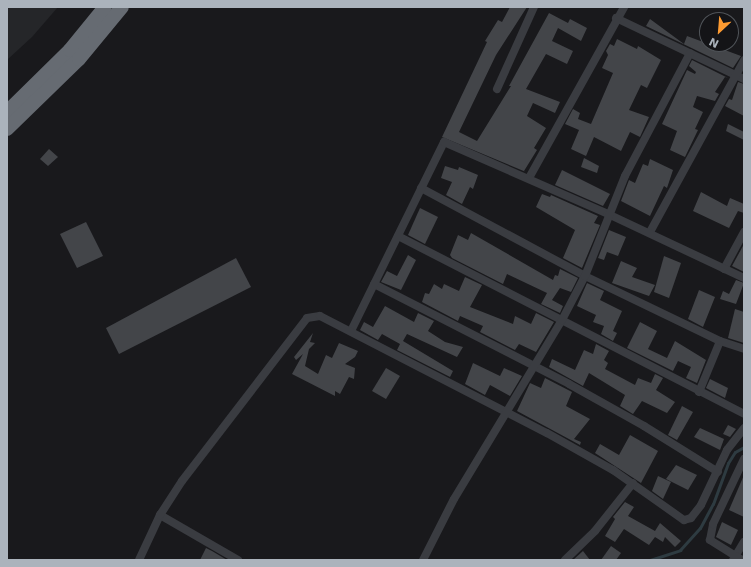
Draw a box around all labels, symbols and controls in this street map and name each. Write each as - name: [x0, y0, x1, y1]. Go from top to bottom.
- north arrow: [699, 12, 739, 52]
- text: N: [707, 34, 721, 50]

